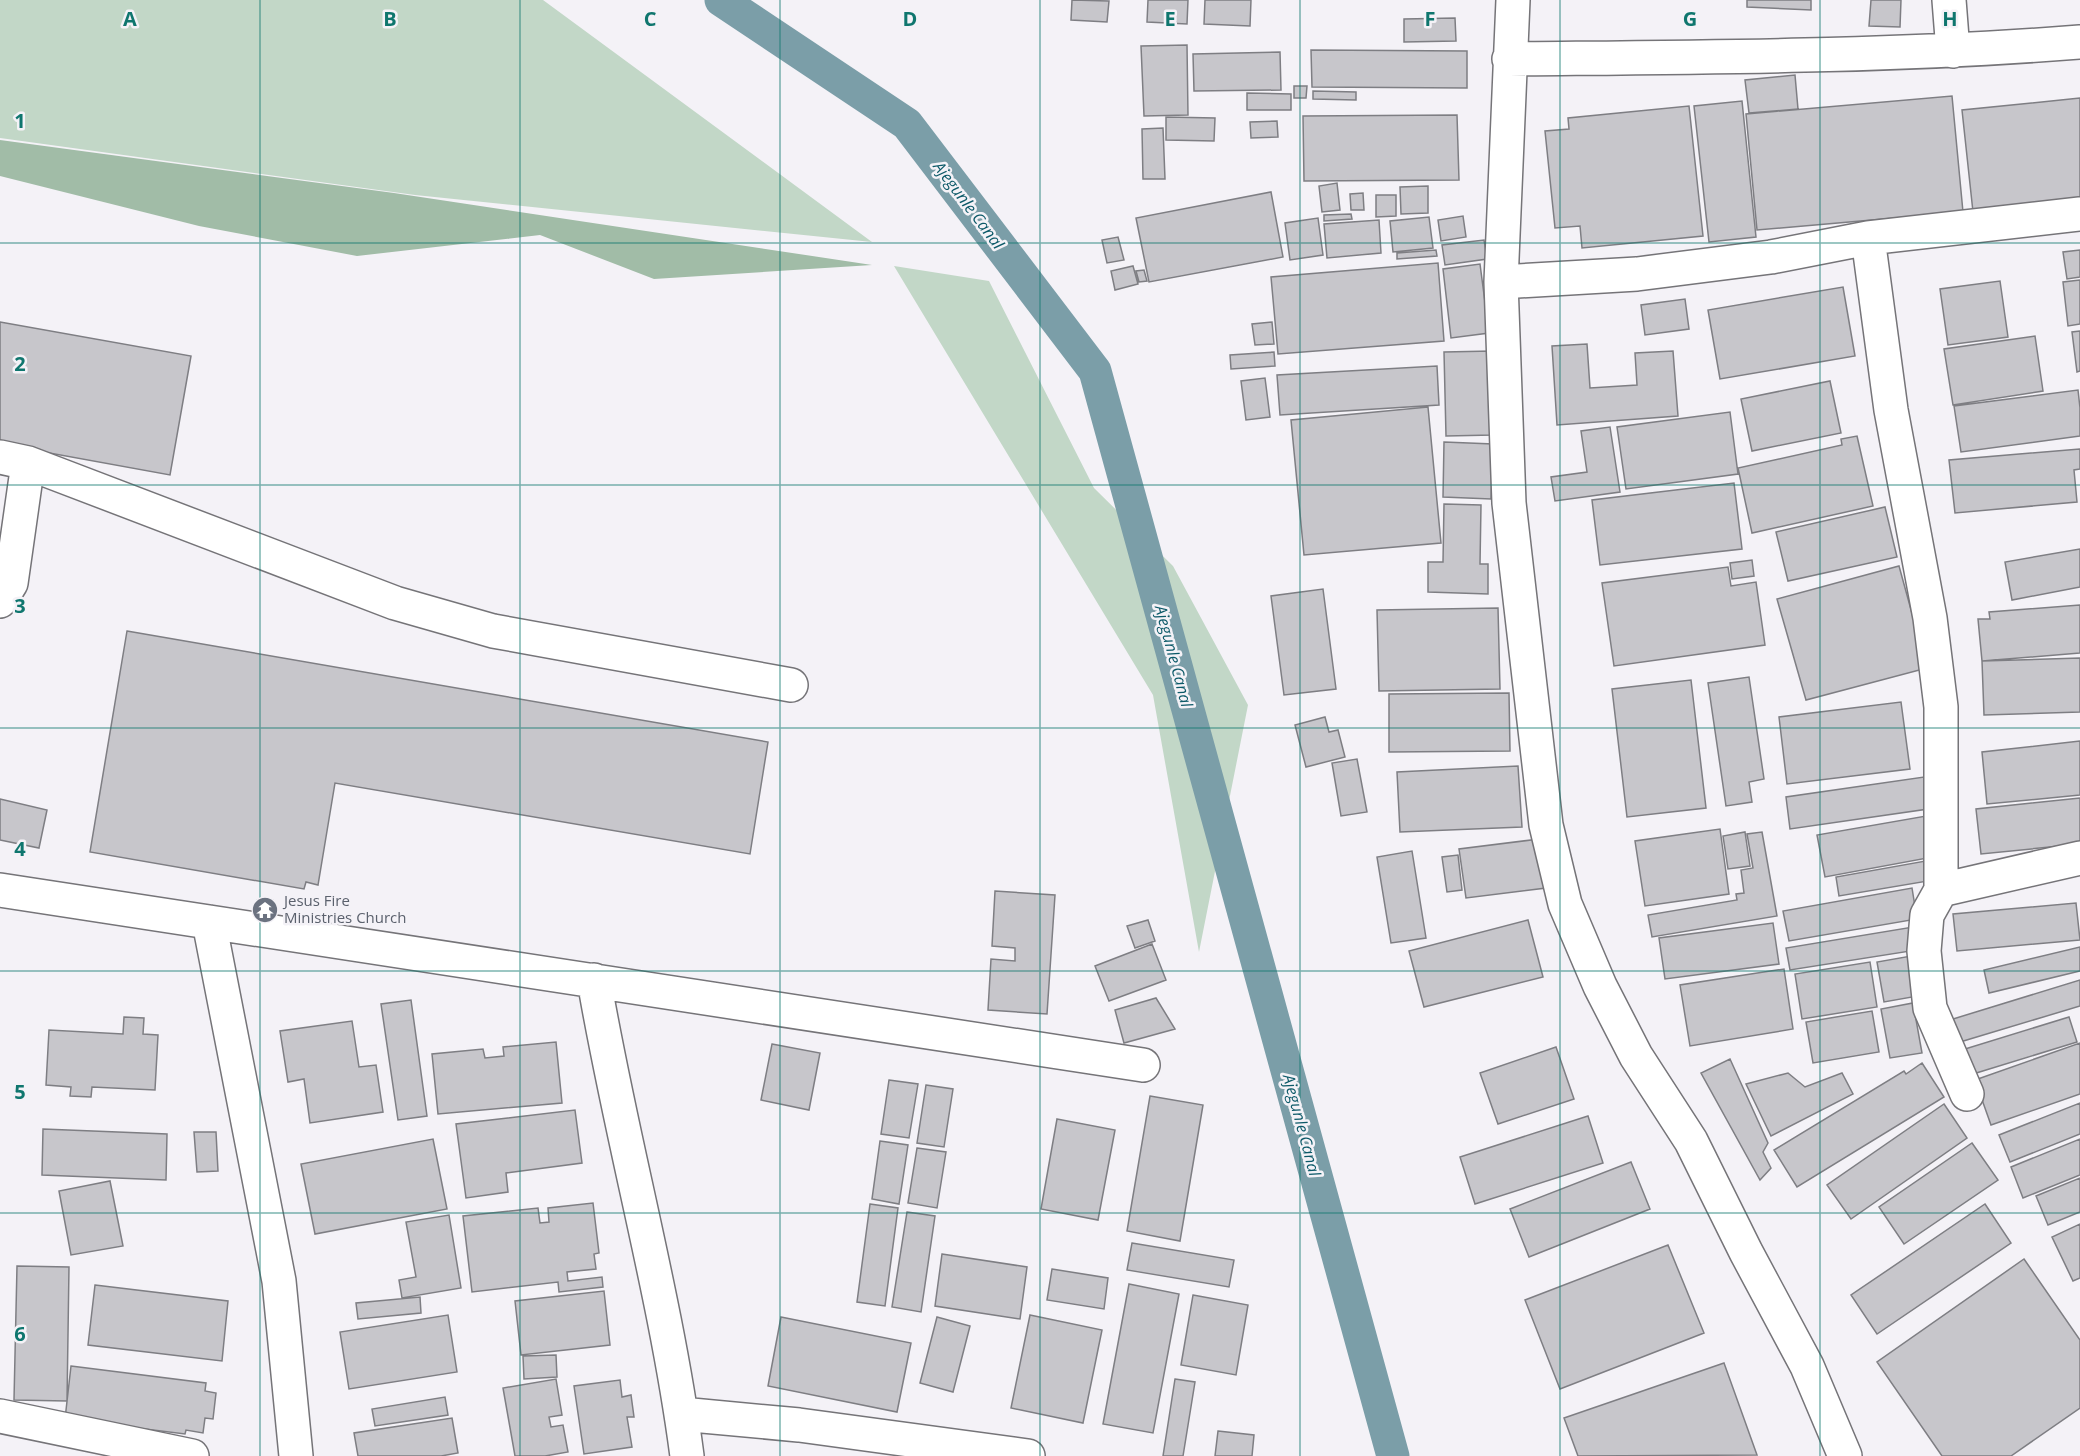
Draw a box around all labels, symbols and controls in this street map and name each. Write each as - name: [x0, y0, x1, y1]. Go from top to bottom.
- text: A: [123, 5, 137, 32]
- text: B: [383, 5, 397, 32]
- text: C: [644, 5, 657, 32]
- text: D: [903, 5, 917, 32]
- text: E: [1164, 5, 1176, 32]
- text: F: [1425, 5, 1435, 32]
- text: G: [1683, 5, 1697, 32]
- text: H: [1942, 5, 1958, 32]
- text: 1: [14, 107, 26, 134]
- water label: Ajegunle Canal: [928, 156, 1010, 254]
- text: 2: [14, 350, 26, 377]
- text: 3: [14, 592, 26, 619]
- water label: Ajegunle Canal: [1150, 602, 1198, 710]
- text: 4: [14, 835, 26, 862]
- place label: Jesus Fire Ministries Church: [282, 890, 407, 927]
- temple icon: Jesus Fire Ministries Church: [250, 895, 280, 925]
- water label: Ajegunle Canal: [1278, 1071, 1326, 1179]
- text: 5: [14, 1078, 26, 1105]
- text: 6: [14, 1320, 26, 1347]

